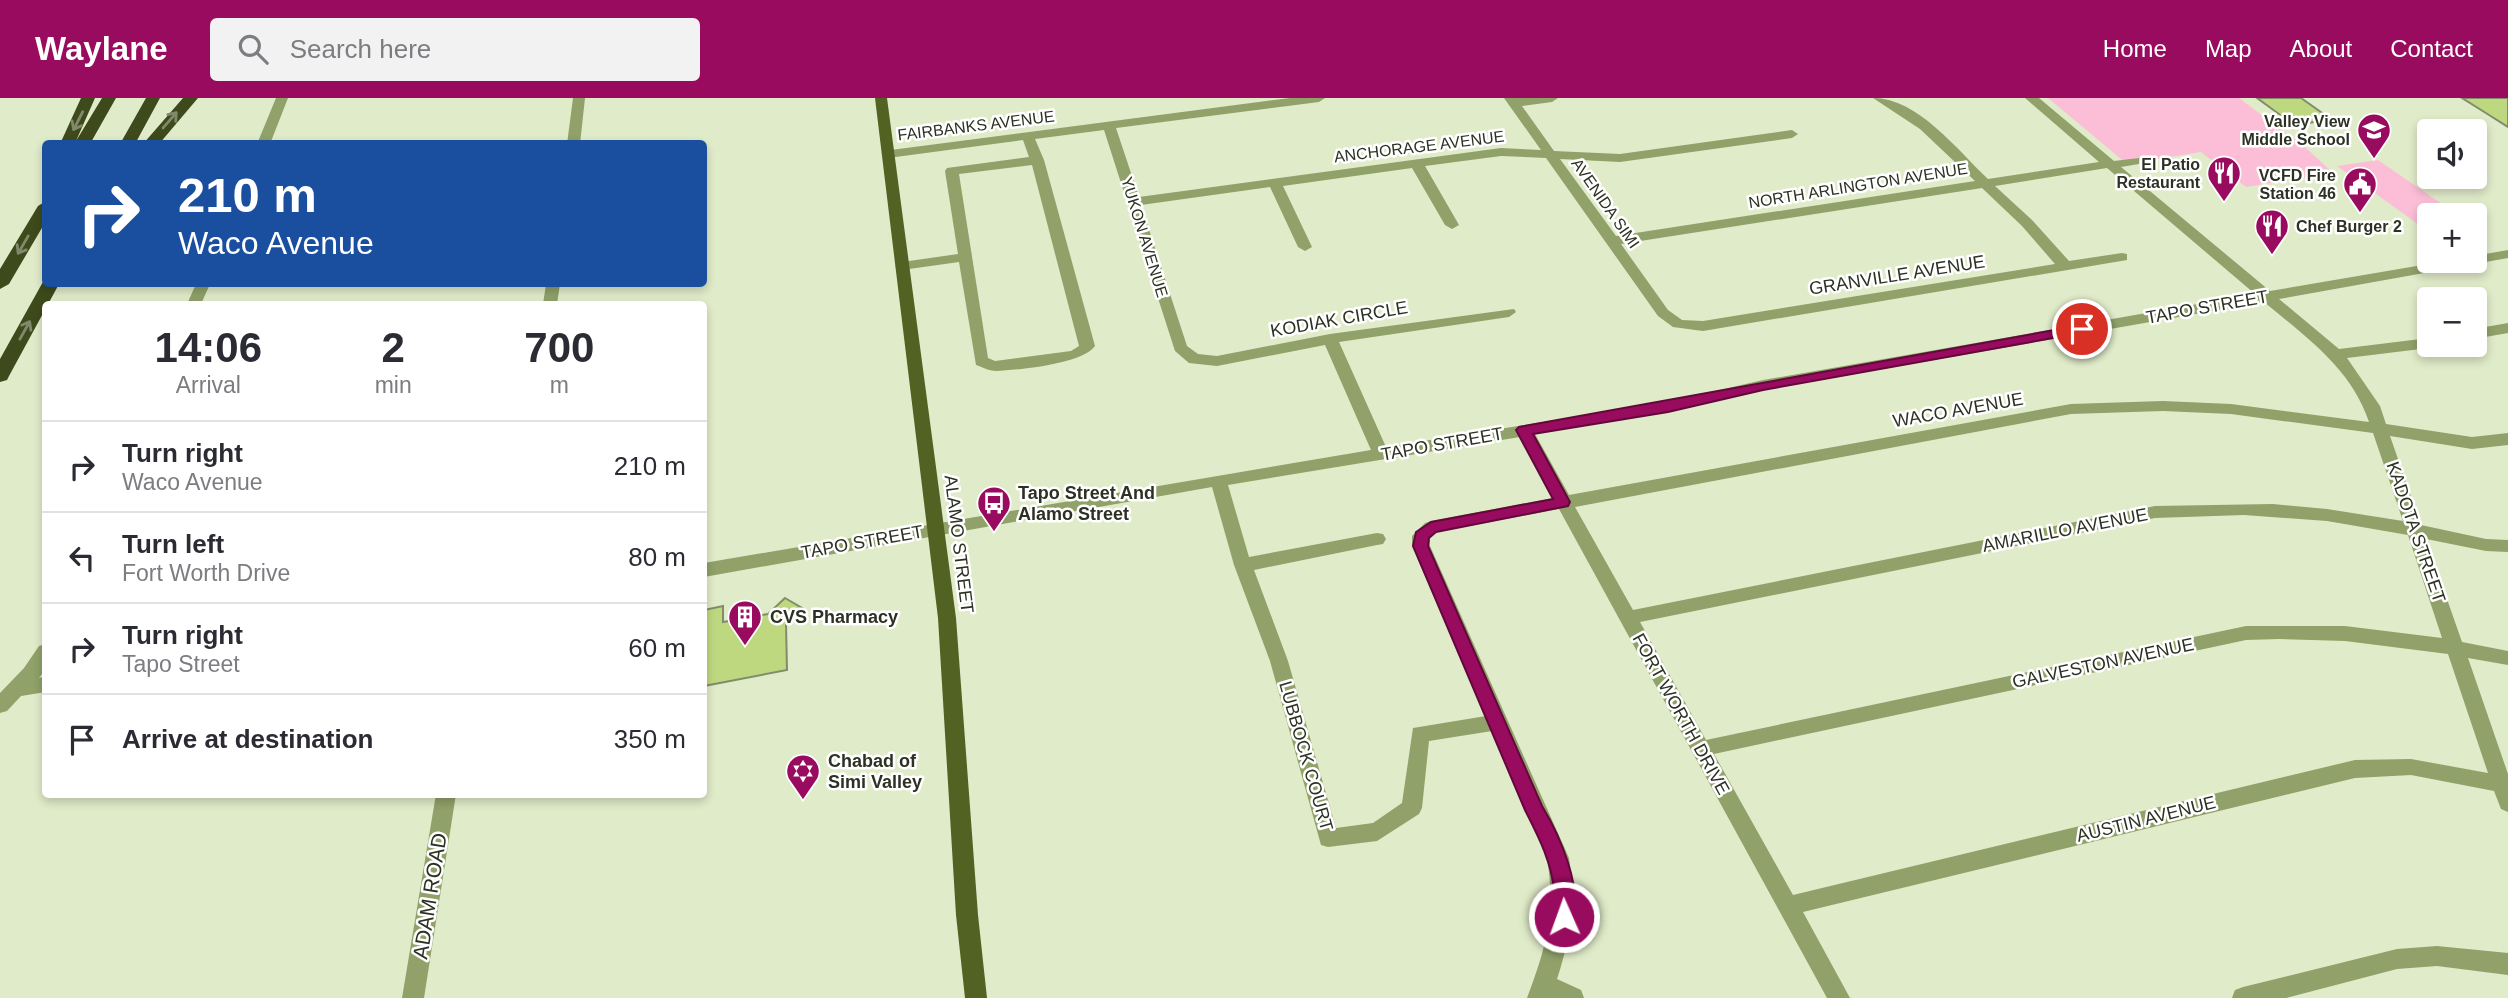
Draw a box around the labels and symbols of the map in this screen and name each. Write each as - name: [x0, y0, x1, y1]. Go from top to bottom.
- street label: FAIRBANKS AVENUE: [897, 107, 1056, 144]
- one-way arrow: [70, 110, 84, 131]
- school or university icon: Valley View Middle School: [2355, 111, 2393, 160]
- one-way arrow: [162, 112, 178, 130]
- place label: Valley View Middle School: [2242, 113, 2351, 148]
- street label: ANCHORAGE AVENUE: [1333, 128, 1505, 165]
- restaurant icon: El Patio Restaurant: [2205, 154, 2243, 203]
- street label: AVENIDA SIMI: [1568, 155, 1643, 251]
- place label: El Patio Restaurant: [2116, 156, 2201, 191]
- street label: NORTH ARLINGTON AVENUE: [1747, 160, 1969, 211]
- public building icon: VCFD Fire Station 46: [2341, 165, 2379, 214]
- place label: VCFD Fire Station 46: [2259, 167, 2336, 202]
- street label: YUKON AVENUE: [1118, 175, 1171, 299]
- restaurant icon: Chef Burger 2: [2253, 207, 2291, 256]
- place label: Chef Burger 2: [2296, 218, 2402, 235]
- one-way arrow: [16, 234, 30, 254]
- street label: GRANVILLE AVENUE: [1808, 251, 1986, 299]
- street label: TAPO STREET: [2144, 286, 2270, 328]
- street label: KODIAK CIRCLE: [1269, 297, 1409, 341]
- pin: [2052, 299, 2112, 359]
- one-way arrow: [19, 320, 32, 341]
- street label: WACO AVENUE: [1891, 389, 2025, 431]
- street label: TAPO STREET: [1379, 423, 1505, 465]
- street label: KADOTA STREET: [2383, 459, 2449, 605]
- street label: ALAMO STREET: [941, 474, 977, 614]
- place label: Tapo Street And Alamo Street: [1018, 483, 1155, 524]
- bus stop icon: Tapo Street And Alamo Street: [975, 484, 1013, 533]
- street label: AMARILLO AVENUE: [1981, 504, 2149, 556]
- street label: TAPO STREET: [799, 521, 925, 563]
- building icon: CVS Pharmacy: [726, 598, 764, 647]
- place label: CVS Pharmacy: [770, 607, 898, 627]
- street label: FORT WORTH DRIVE: [1628, 630, 1734, 798]
- street label: GALVESTON AVENUE: [2010, 634, 2196, 692]
- street label: LUBBOCK COURT: [1275, 679, 1337, 833]
- place label: Chabad of Simi Valley: [828, 751, 922, 792]
- synagogue icon: Chabad of Simi Valley: [784, 752, 822, 801]
- street label: AUSTIN AVENUE: [2074, 792, 2218, 846]
- street label: ADAM ROAD: [408, 831, 451, 961]
- position arrow: [1527, 880, 1601, 954]

